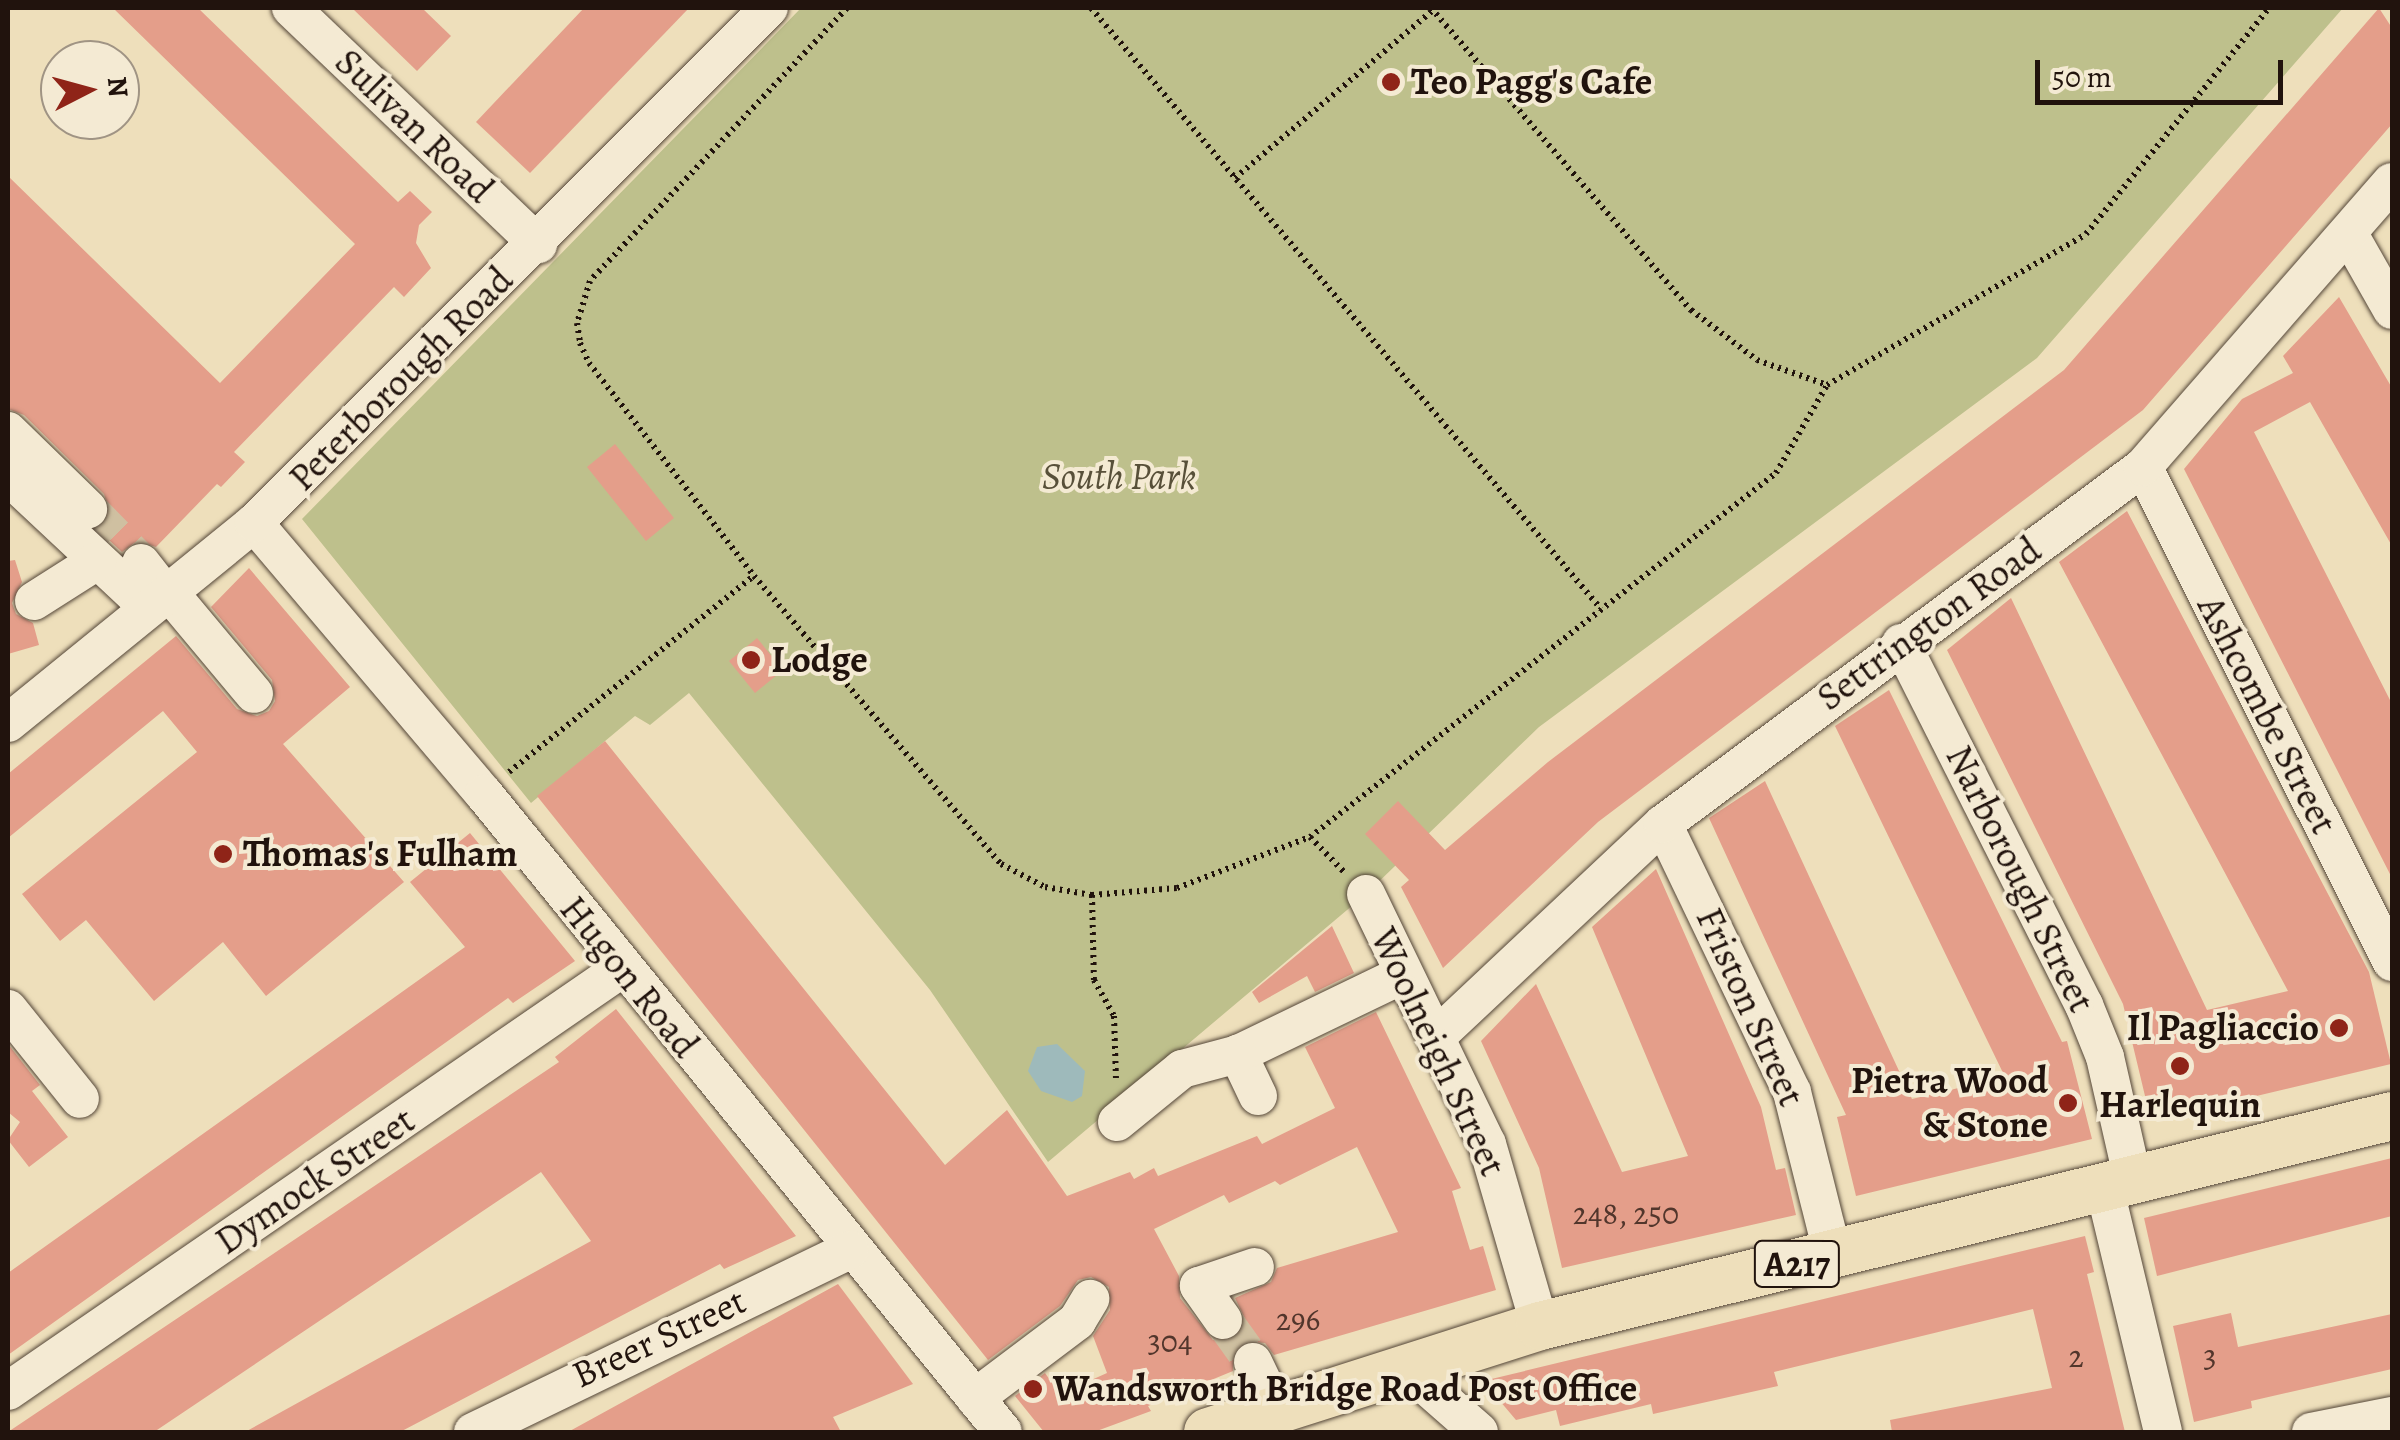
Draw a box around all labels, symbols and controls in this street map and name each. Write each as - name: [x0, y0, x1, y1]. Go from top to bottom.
- street label: Sulivan Road: [325, 39, 503, 213]
- north arrow: [40, 40, 140, 140]
- scale bar: [2040, 40, 2288, 102]
- text: 50 m: [2052, 57, 2112, 97]
- place label: Teo Pagg's Cafe: [1411, 59, 1652, 105]
- marker: Teo Pagg's Cafe: [1380, 71, 1402, 93]
- text: N: [98, 75, 138, 99]
- street label: Peterborough Road: [279, 257, 523, 501]
- park label: South Park: [1042, 454, 1196, 500]
- street label: Settrington Road: [1808, 528, 2050, 720]
- street label: Ashcombe Street: [2187, 588, 2347, 842]
- place label: Lodge: [771, 637, 868, 683]
- marker: Lodge: [740, 649, 762, 671]
- street label: Narborough Street: [1936, 738, 2104, 1020]
- place label: Thomas's Fulham: [243, 831, 518, 877]
- marker: Thomas's Fulham: [212, 843, 234, 865]
- street label: Hugon Road: [550, 887, 708, 1067]
- street label: Friston Street: [1686, 901, 1814, 1113]
- street label: Woolneigh Street: [1361, 921, 1515, 1183]
- place label: Il Pagliaccio: [2127, 1005, 2319, 1051]
- marker: Il Pagliaccio: [2328, 1017, 2350, 1039]
- marker: Harlequin: [2169, 1055, 2191, 1077]
- place label: Pietra Wood & Stone: [1851, 1058, 2048, 1148]
- place label: Harlequin: [2099, 1082, 2261, 1128]
- marker: Pietra Wood & Stone: [2057, 1092, 2079, 1114]
- street label: Dymock Street: [207, 1098, 423, 1264]
- house number: 248, 250: [1573, 1194, 1679, 1232]
- road number: A217: [1752, 1234, 1842, 1294]
- street label: Breer Street: [565, 1278, 753, 1398]
- house number: 296: [1276, 1300, 1320, 1338]
- house number: 304: [1148, 1322, 1192, 1360]
- house number: 2: [2068, 1337, 2084, 1375]
- house number: 3: [2203, 1337, 2217, 1375]
- place label: Wandsworth Bridge Road Post Office: [1053, 1366, 1637, 1412]
- marker: Wandsworth Bridge Road Post Office: [1022, 1378, 1044, 1400]

